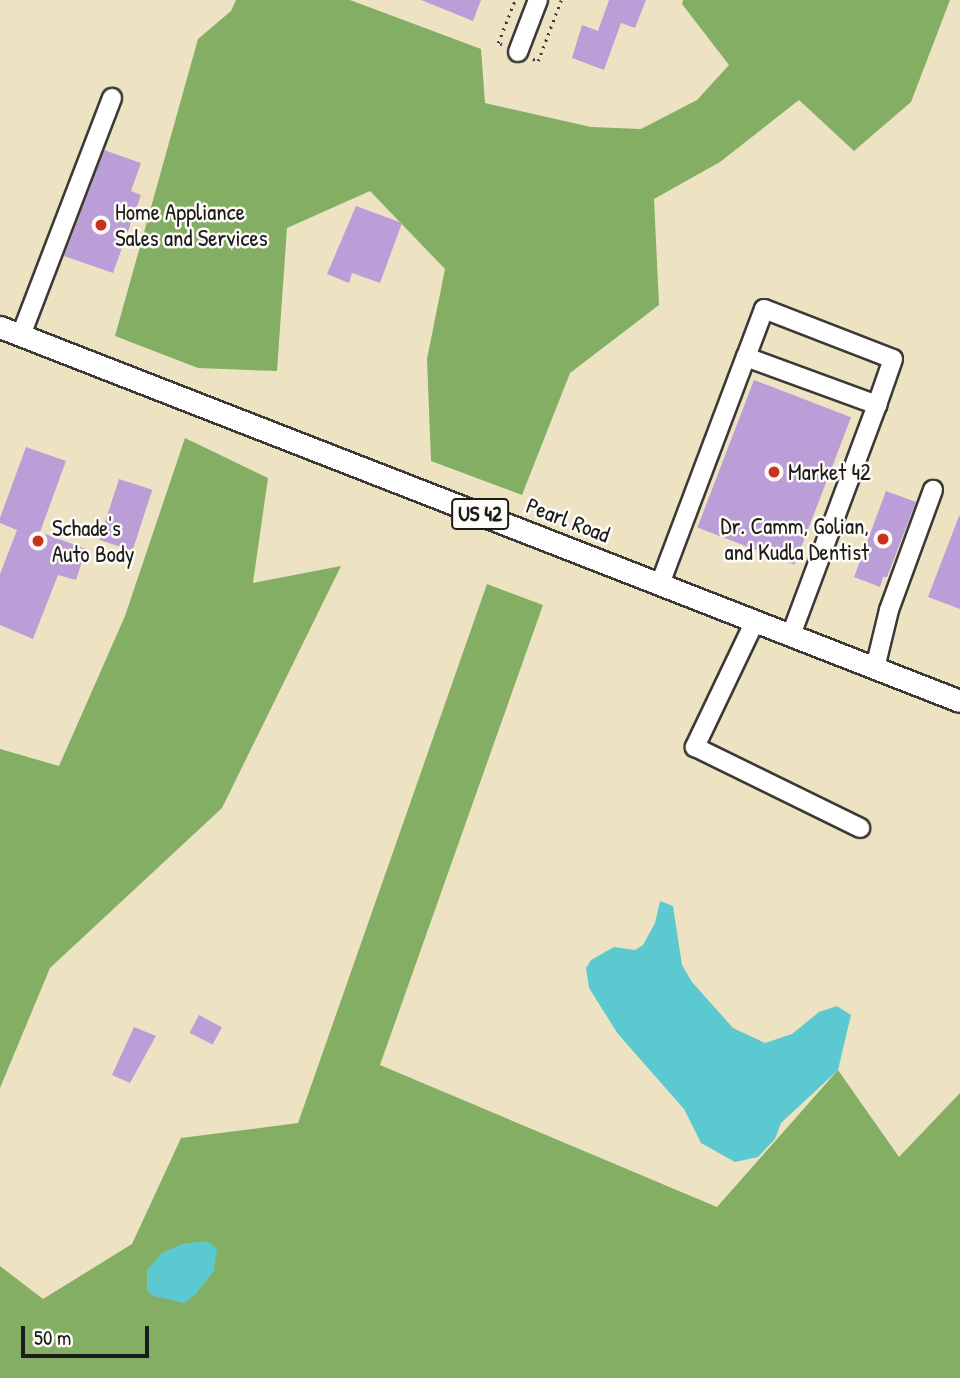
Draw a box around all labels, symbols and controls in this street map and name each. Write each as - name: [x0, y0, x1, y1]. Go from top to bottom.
- place label: Home Appliance Sales and Services: [115, 198, 268, 252]
- marker: Home Appliance Sales and Services: [93, 217, 109, 233]
- place label: Market 42: [788, 458, 871, 486]
- marker: Market 42: [766, 464, 782, 480]
- street label: Pearl Road: [522, 491, 614, 549]
- road number: US 42: [450, 496, 510, 532]
- place label: Dr. Camm, Golian, and Kudla Dentist: [721, 512, 869, 566]
- place label: Schade's Auto Body: [52, 514, 135, 568]
- marker: Dr. Camm, Golian, and Kudla Dentist: [875, 531, 891, 547]
- marker: Schade's Auto Body: [30, 533, 46, 549]
- scale bar: [24, 1312, 152, 1356]
- text: 50 m: [34, 1323, 71, 1352]

